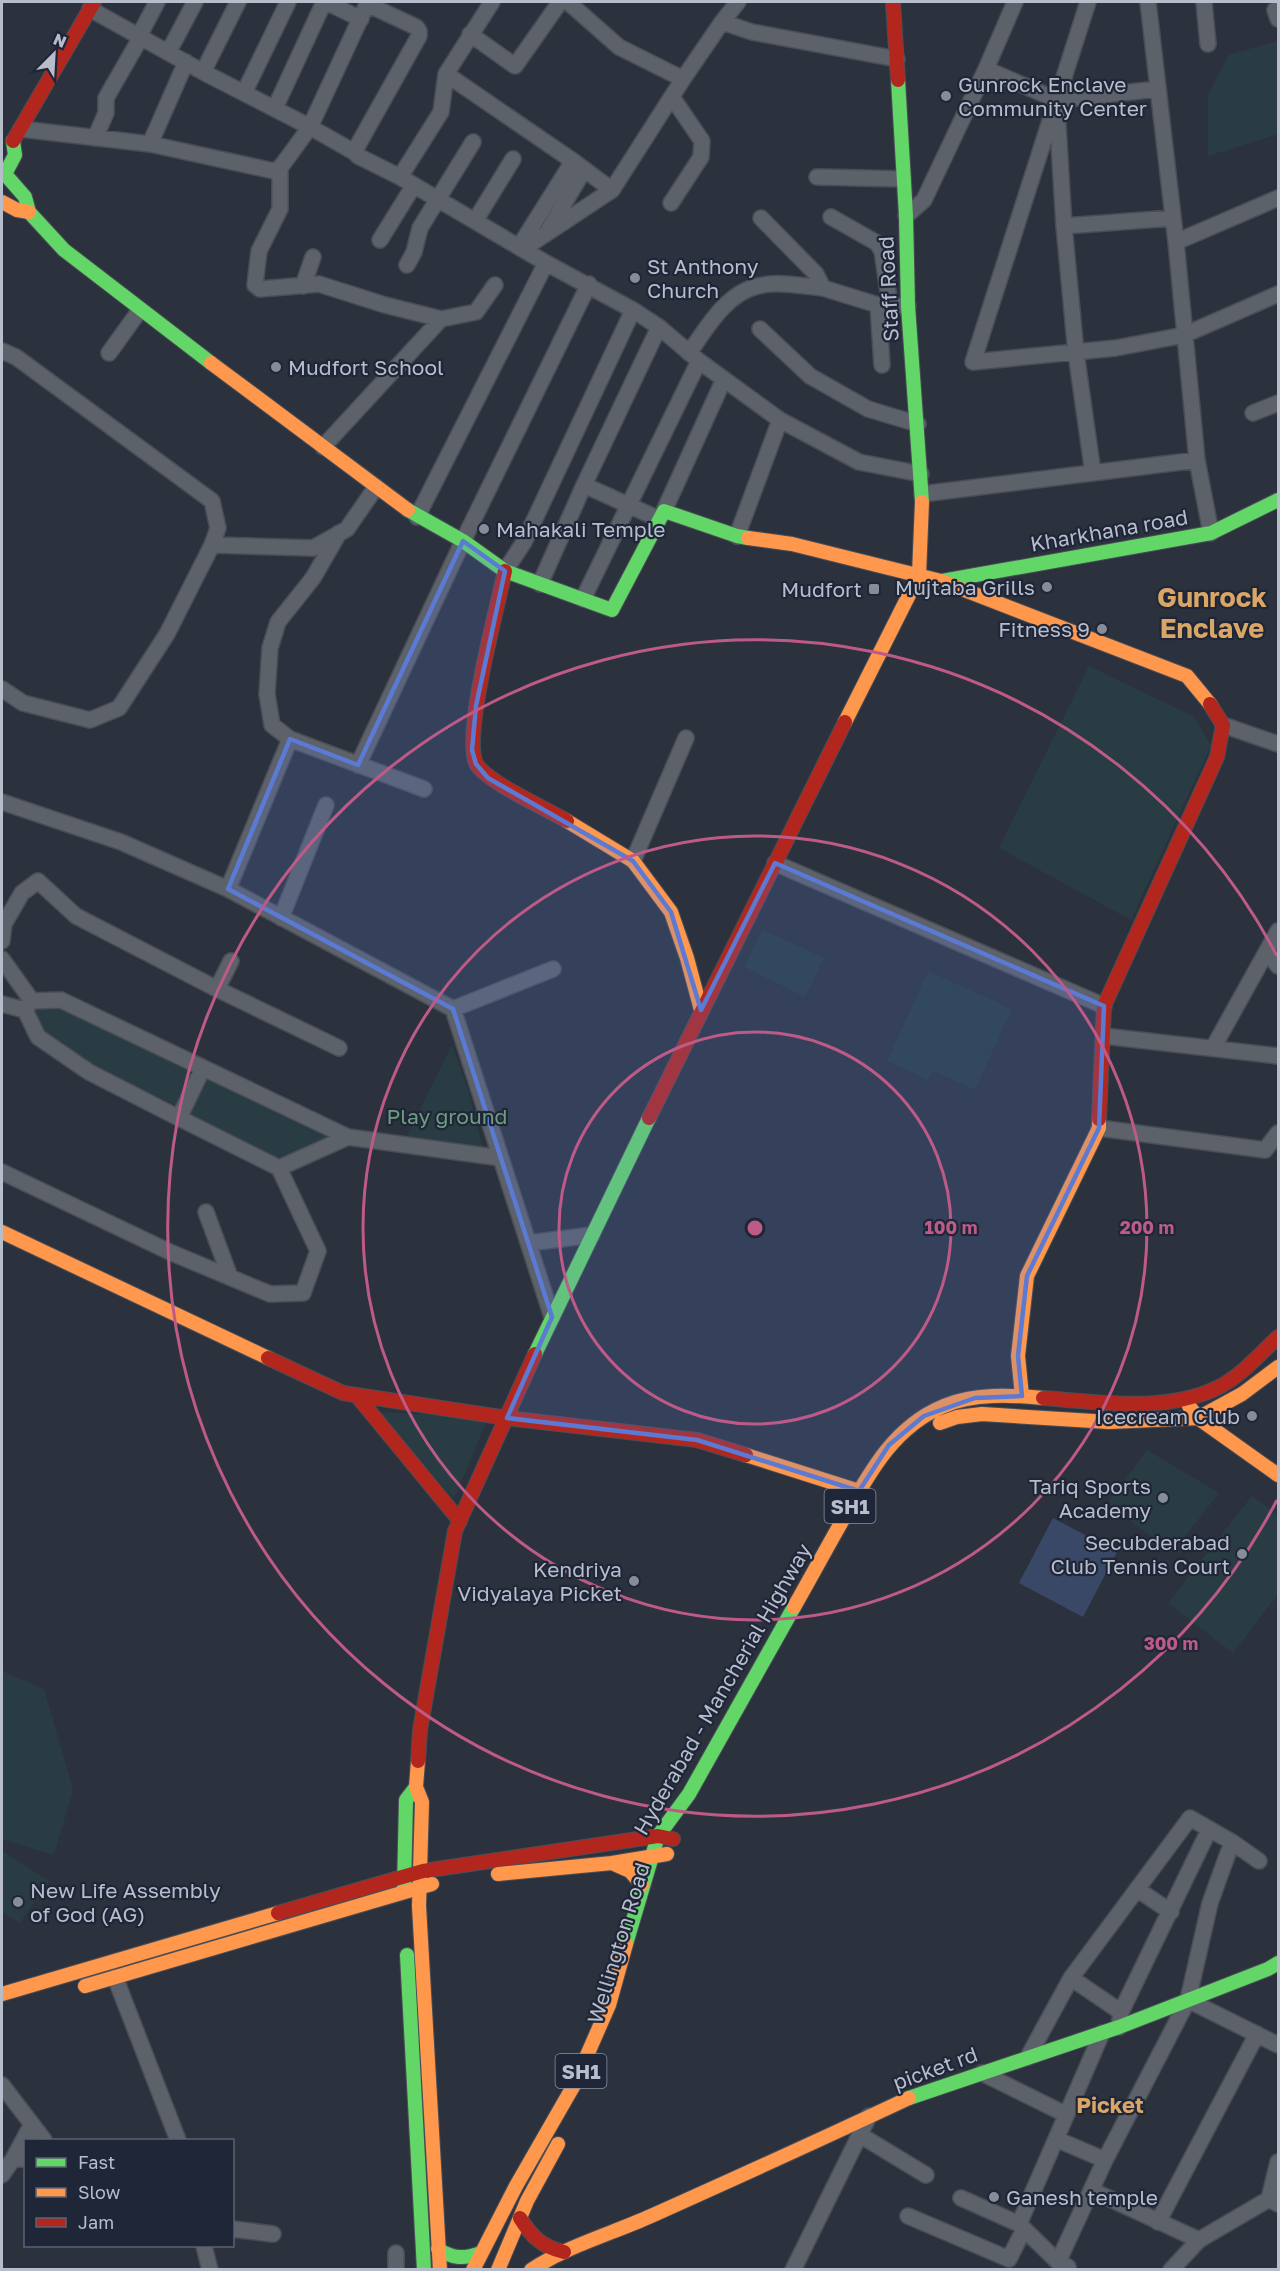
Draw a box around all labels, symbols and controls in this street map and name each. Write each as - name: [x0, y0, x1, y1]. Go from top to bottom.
- north arrow: [24, 24, 84, 84]
- text: N: [50, 29, 70, 52]
- place label: Gunrock Enclave Community Center: [958, 71, 1147, 121]
- marker: Gunrock Enclave Community Center: [939, 89, 953, 103]
- street label: Staff Road: [872, 236, 904, 342]
- place label: St Anthony Church: [647, 253, 759, 303]
- marker: St Anthony Church: [628, 271, 642, 285]
- place label: Mudfort School: [288, 354, 444, 380]
- marker: Mudfort School: [269, 360, 283, 374]
- street label: Kharkhana road: [1028, 503, 1190, 557]
- place label: Mahakali Temple: [496, 516, 665, 542]
- marker: Mahakali Temple: [477, 522, 491, 536]
- place label: Mujtaba Grills: [895, 574, 1035, 600]
- place label: Mudfort: [781, 576, 862, 602]
- marker: Mujtaba Grills: [1040, 580, 1054, 594]
- district label: Gunrock Enclave: [1157, 581, 1267, 644]
- marker: Mudfort: [867, 582, 881, 596]
- place label: Fitness 9: [998, 616, 1090, 642]
- marker: Fitness 9: [1095, 622, 1109, 636]
- park label: Play ground: [387, 1103, 507, 1129]
- text: 100 m: [925, 1216, 977, 1238]
- text: 200 m: [1120, 1216, 1174, 1238]
- centre of rings: [745, 1218, 765, 1238]
- place label: Icecream Club: [1096, 1403, 1240, 1429]
- marker: Icecream Club: [1245, 1409, 1259, 1423]
- place label: Tariq Sports Academy: [1029, 1473, 1151, 1523]
- road number: SH1: [824, 1489, 876, 1523]
- marker: Tariq Sports Academy: [1156, 1491, 1170, 1505]
- place label: Secubderabad Club Tennis Court: [1050, 1529, 1230, 1579]
- street label: Hyderabad - Mancherial Highway: [628, 1538, 816, 1839]
- marker: Secubderabad Club Tennis Court: [1235, 1547, 1249, 1561]
- place label: Kendriya Vidyalaya Picket: [457, 1556, 622, 1606]
- marker: Kendriya Vidyalaya Picket: [627, 1574, 641, 1588]
- text: 300 m: [1144, 1632, 1198, 1654]
- street label: Wellington Road: [581, 1859, 655, 2027]
- place label: New Life Assembly of God (AG): [30, 1877, 221, 1927]
- marker: New Life Assembly of God (AG): [11, 1895, 25, 1909]
- street label: picket rd: [889, 2041, 981, 2095]
- road number: SH1: [556, 2054, 606, 2088]
- district label: Picket: [1076, 2091, 1144, 2118]
- legend: [24, 2139, 234, 2247]
- text: Fast: [78, 2151, 115, 2173]
- text: Slow: [78, 2181, 121, 2203]
- place label: Ganesh temple: [1006, 2184, 1158, 2210]
- marker: Ganesh temple: [987, 2190, 1001, 2204]
- text: Jam: [78, 2211, 114, 2233]

